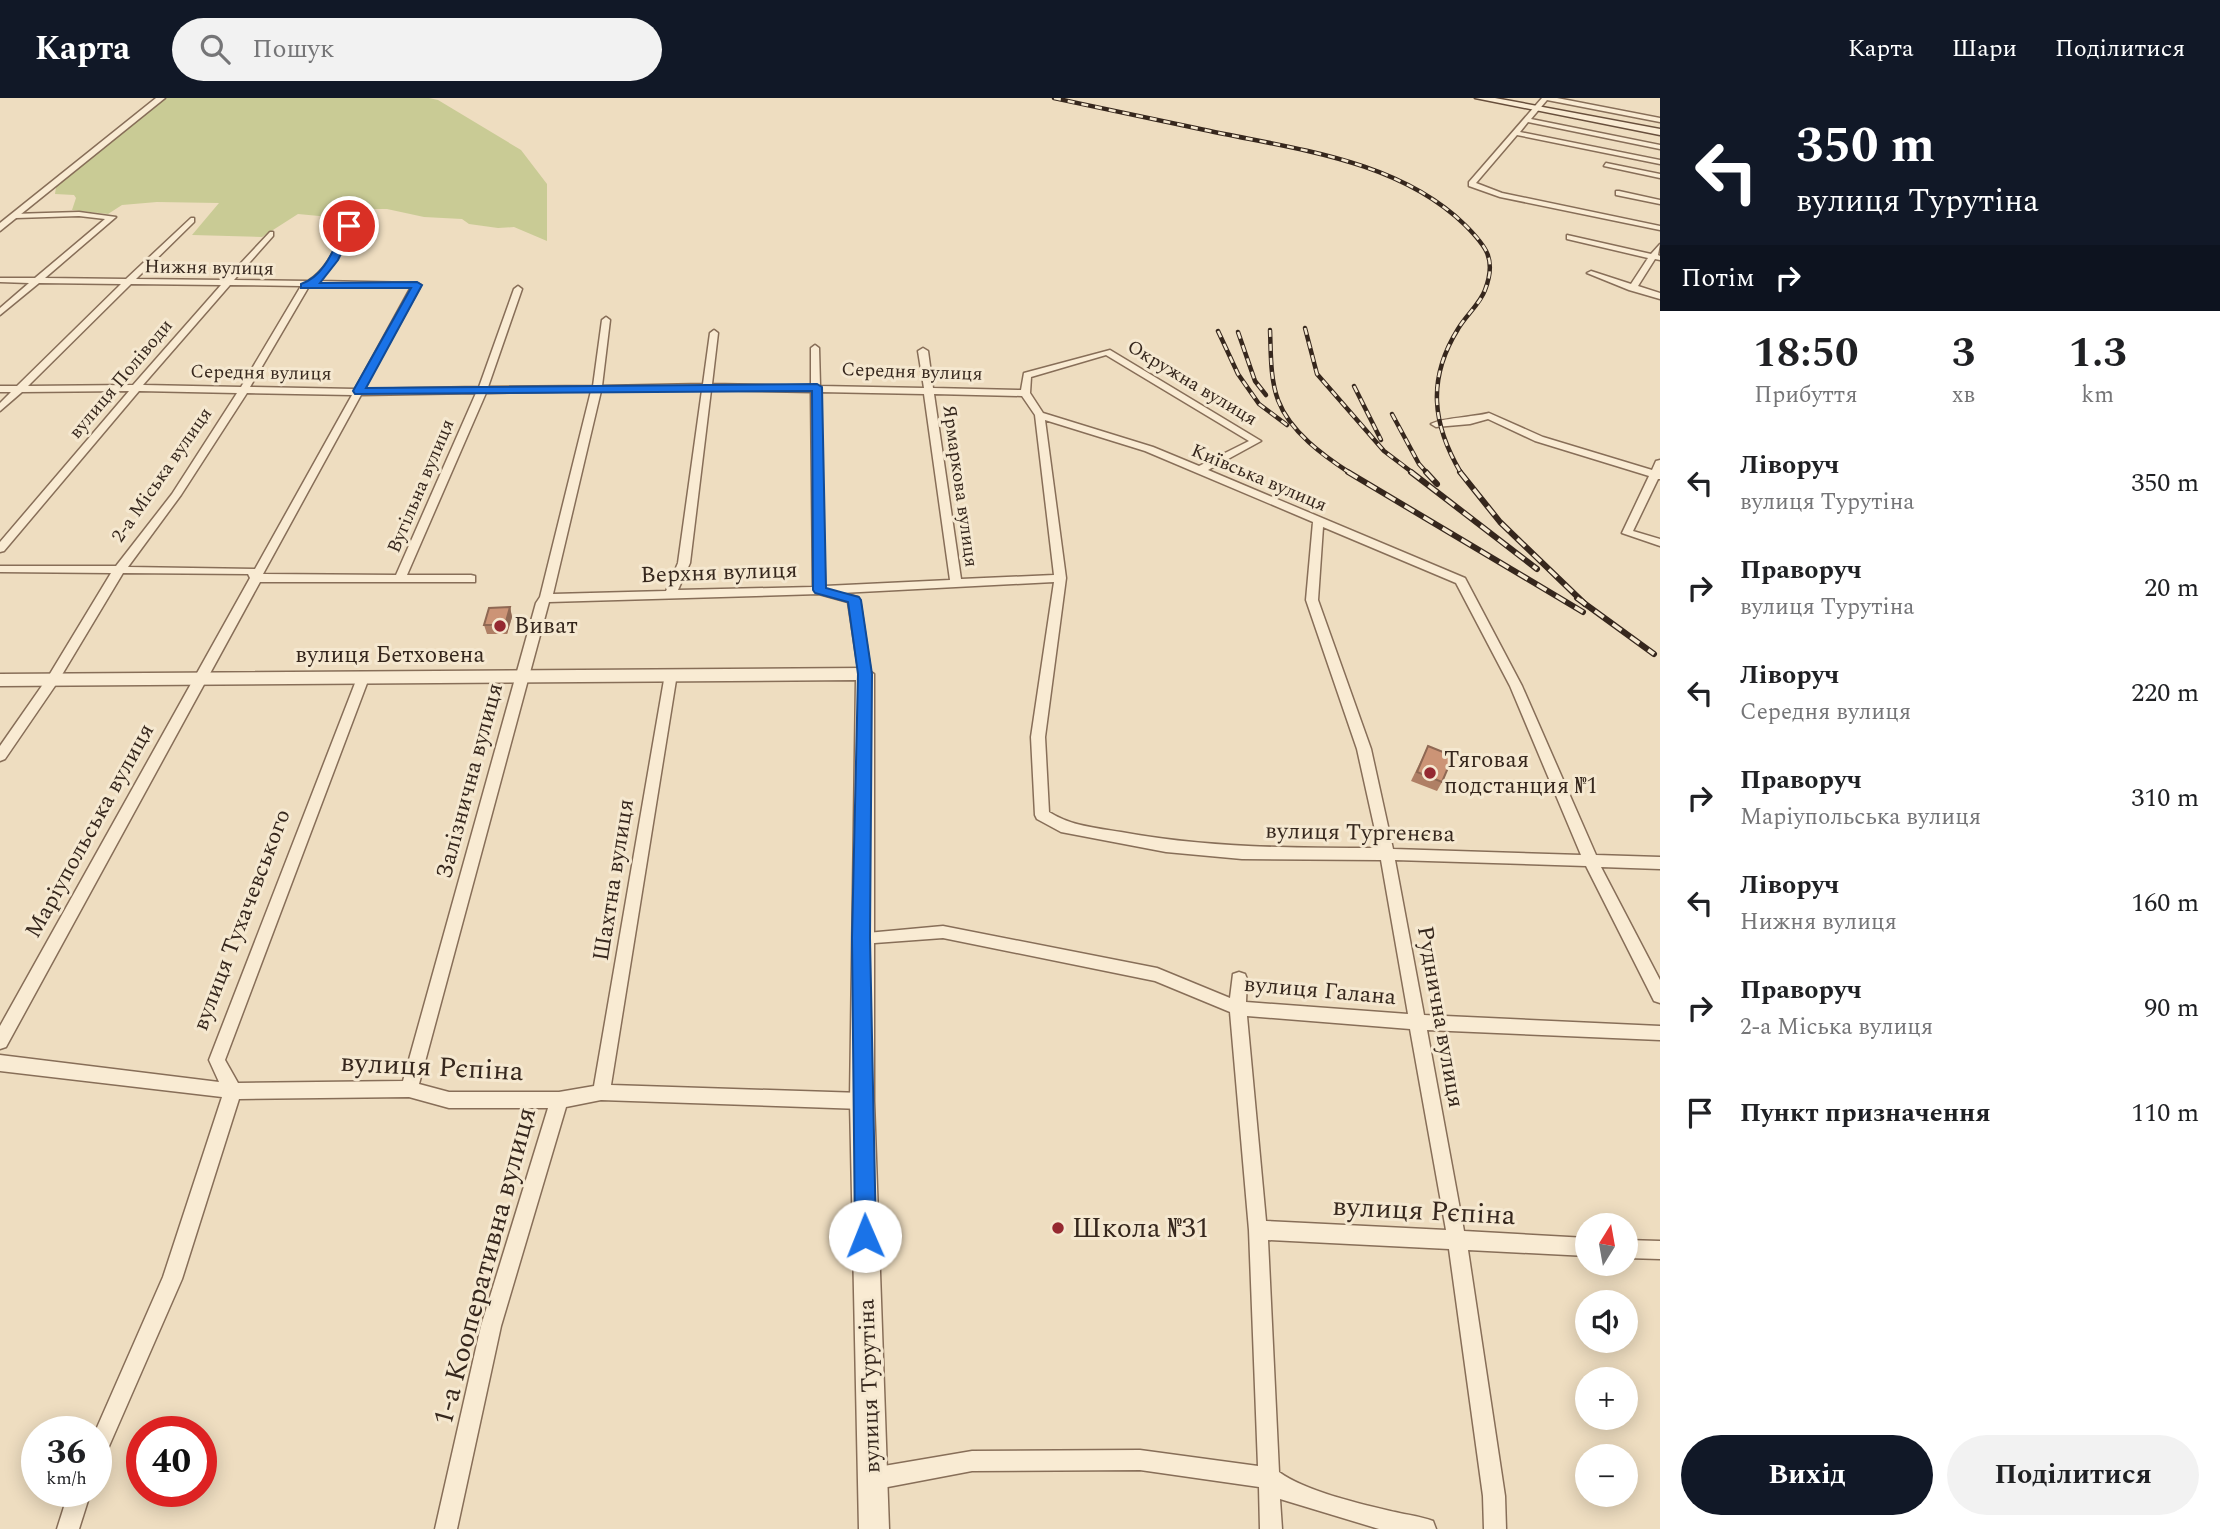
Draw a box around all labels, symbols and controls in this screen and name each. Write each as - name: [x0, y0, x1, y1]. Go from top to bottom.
- search box: [172, 18, 662, 81]
- text: Карта: [35, 24, 130, 74]
- text: Пошук: [252, 29, 334, 69]
- icon: search: [196, 30, 234, 68]
- text: Карта: [1848, 31, 1914, 67]
- text: Шари: [1952, 31, 2017, 67]
- text: Поділитися: [2055, 31, 2185, 67]
- text: 350 m: [1796, 109, 1935, 184]
- icon: left: [1681, 126, 1772, 217]
- text: вулиця Турутіна: [1796, 177, 2039, 226]
- pin: [319, 196, 379, 256]
- icon: arrive: [330, 207, 368, 245]
- street label: Нижня вулиця: [144, 252, 274, 284]
- text: Потім: [1681, 258, 1755, 298]
- icon: right: [1769, 259, 1807, 297]
- street label: вулиця Поліводи: [62, 313, 180, 445]
- text: 18:50: [1753, 322, 1859, 385]
- text: 3: [1952, 322, 1975, 385]
- text: 1.3: [2068, 322, 2127, 385]
- street label: Окружна вулиця: [1121, 333, 1263, 433]
- street label: Середня вулиця: [841, 355, 983, 389]
- street label: Середня вулиця: [190, 357, 332, 389]
- text: Прибуття: [1754, 378, 1858, 413]
- text: хв: [1952, 378, 1975, 413]
- text: km: [2081, 378, 2114, 413]
- street label: 2-а Міська вулиця: [104, 401, 220, 549]
- street label: Ярмаркова вулиця: [934, 403, 986, 569]
- street label: Вугільна вулиця: [380, 415, 462, 557]
- street label: Київська вулиця: [1186, 436, 1332, 520]
- text: Ліворуч: [1740, 445, 1839, 485]
- text: 350 m: [2131, 463, 2199, 503]
- icon: left: [1681, 464, 1719, 502]
- text: вулиця Турутіна: [1740, 485, 1915, 520]
- text: Праворуч: [1740, 550, 1862, 590]
- street label: Верхня вулиця: [640, 553, 798, 593]
- text: 20 m: [2144, 568, 2199, 608]
- icon: right: [1681, 569, 1719, 607]
- text: вулиця Турутіна: [1740, 590, 1915, 625]
- place label: Виват: [514, 609, 578, 644]
- marker: Виват: [492, 618, 508, 634]
- street label: вулиця Бетховена: [295, 638, 485, 673]
- text: Ліворуч: [1740, 655, 1839, 695]
- text: 220 m: [2131, 673, 2199, 713]
- icon: left: [1681, 674, 1719, 712]
- street label: Залізнична вулиця: [427, 679, 513, 883]
- text: Середня вулиця: [1740, 695, 1911, 730]
- street label: Маріупольська вулиця: [16, 717, 164, 945]
- place label: Тяговая подстанция №1: [1444, 743, 1598, 804]
- text: Праворуч: [1740, 760, 1862, 800]
- marker: Тяговая подстанция №1: [1422, 765, 1438, 781]
- text: 310 m: [2131, 778, 2199, 818]
- icon: right: [1681, 779, 1719, 817]
- street label: Шахтна вулиця: [584, 796, 644, 964]
- text: Маріупольська вулиця: [1740, 800, 1981, 835]
- street label: вулиця Тухачевського: [184, 804, 300, 1036]
- street label: вулиця Тургенєва: [1265, 814, 1455, 852]
- text: Ліворуч: [1740, 865, 1839, 905]
- text: 160 m: [2131, 883, 2199, 923]
- icon: left: [1681, 884, 1719, 922]
- text: Нижня вулиця: [1740, 905, 1897, 940]
- street label: Руднична вулиця: [1407, 923, 1473, 1111]
- street label: вулиця Галана: [1242, 967, 1398, 1015]
- text: Праворуч: [1740, 970, 1862, 1010]
- text: 90 m: [2144, 988, 2199, 1028]
- icon: right: [1681, 989, 1719, 1027]
- text: 2-а Міська вулиця: [1740, 1010, 1933, 1045]
- street label: вулиця Рєпіна: [339, 1041, 525, 1093]
- text: Пункт призначення: [1740, 1093, 1991, 1133]
- text: 110 m: [2131, 1093, 2199, 1133]
- icon: arrive: [1681, 1094, 1719, 1132]
- street label: 1-а Кооперативна вулиця: [422, 1102, 548, 1430]
- street label: вулиця Рєпіна: [1331, 1185, 1517, 1237]
- position arrow: [828, 1199, 902, 1273]
- place label: Школа №31: [1072, 1207, 1210, 1250]
- north arrow: [1575, 1213, 1638, 1276]
- map controls: [1575, 1213, 1638, 1507]
- marker: Школа №31: [1050, 1220, 1066, 1236]
- button: sound: [1575, 1290, 1638, 1353]
- street label: вулиця Турутіна: [849, 1298, 891, 1474]
- button: +: [1575, 1367, 1638, 1430]
- speed limit sign: 40: [126, 1416, 217, 1507]
- text: 36: [47, 1426, 86, 1479]
- button: Вихід: [1681, 1435, 1933, 1515]
- button: Поділитися: [1947, 1435, 2199, 1515]
- button: −: [1575, 1444, 1638, 1507]
- text: km/h: [46, 1465, 87, 1492]

